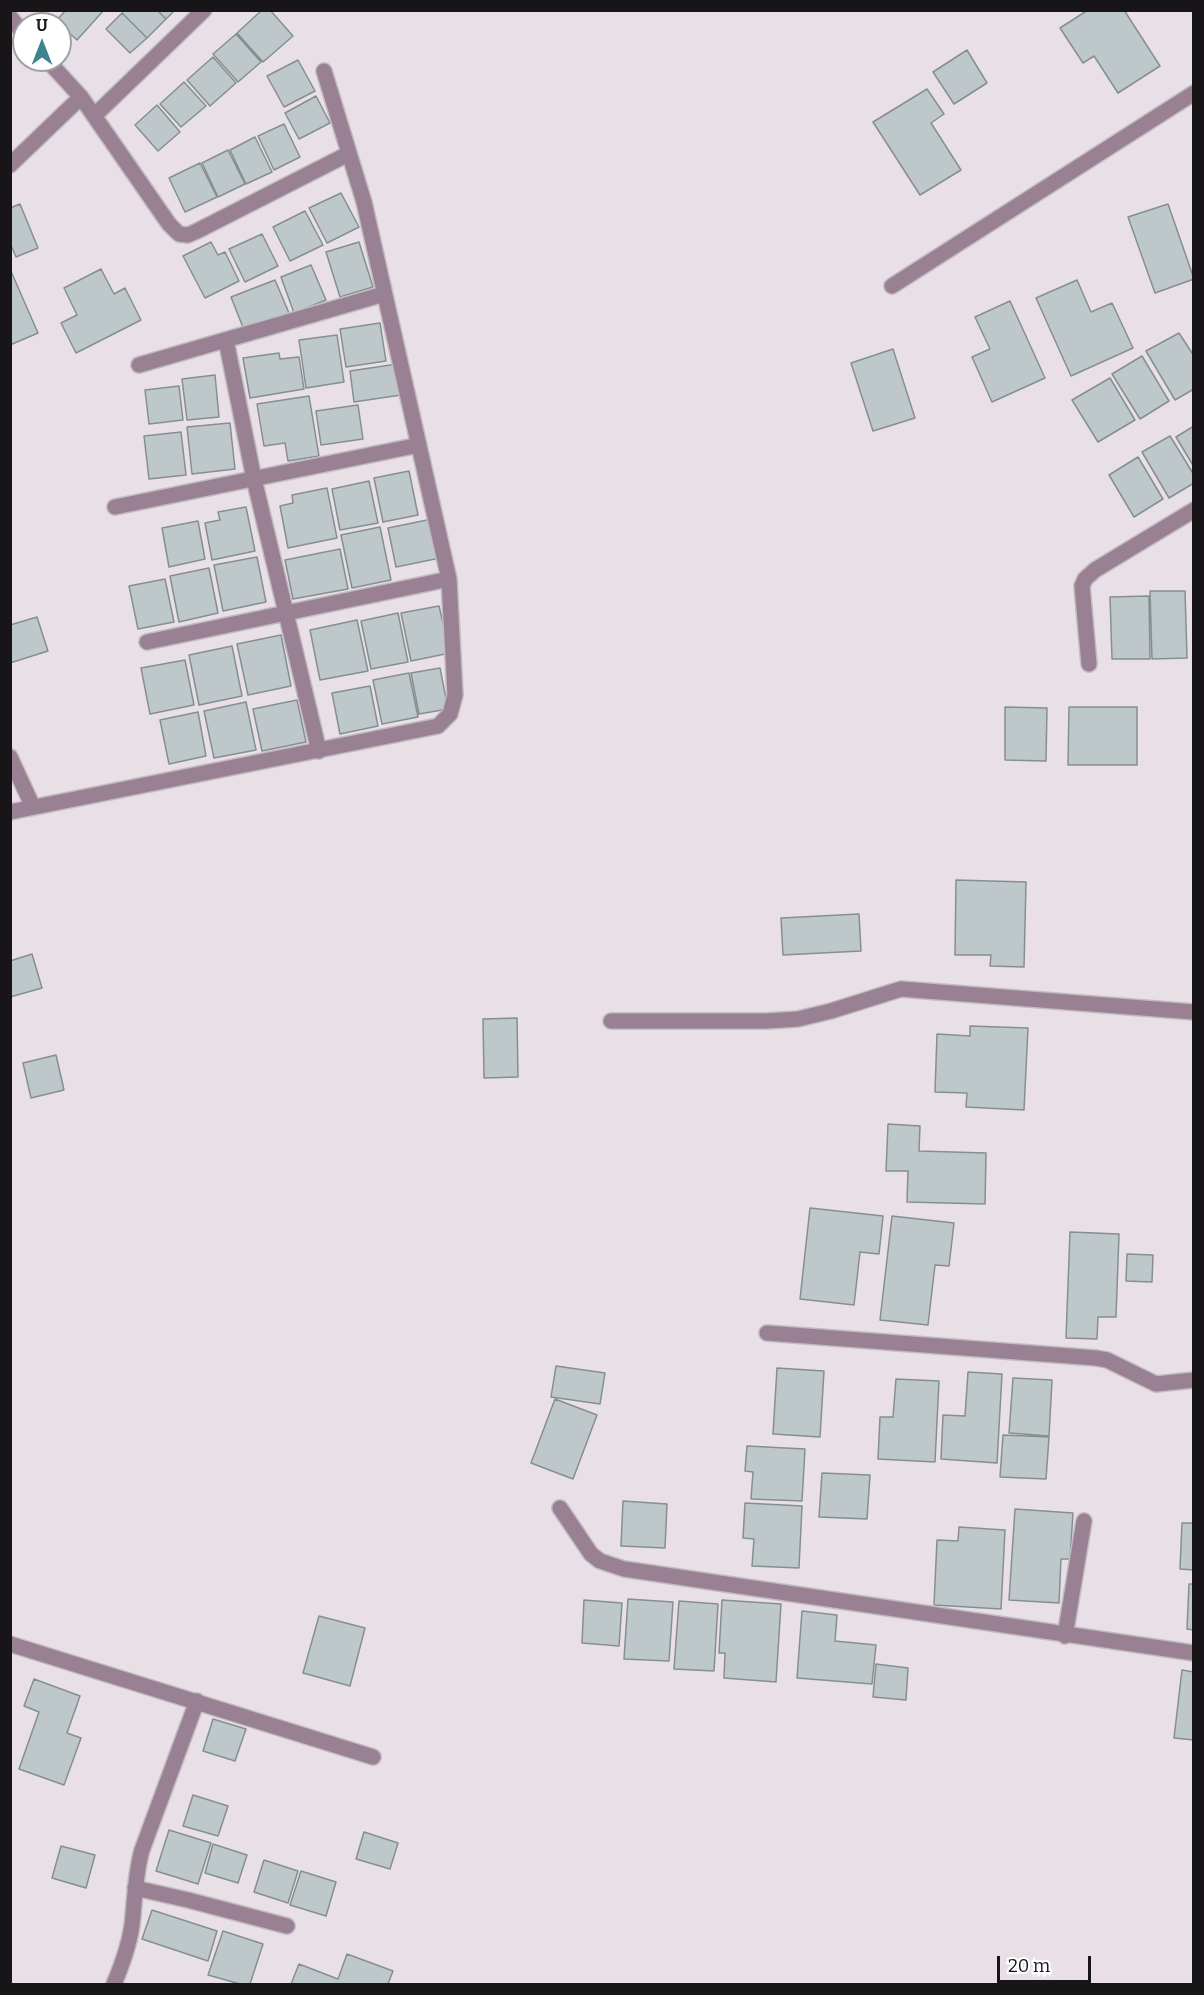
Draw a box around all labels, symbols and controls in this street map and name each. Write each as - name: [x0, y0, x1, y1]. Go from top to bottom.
- north arrow: [12, 12, 72, 72]
- text: U: [36, 16, 48, 35]
- scale bar: [1000, 1944, 1094, 1982]
- text: 20 m: [1008, 1955, 1050, 1977]

